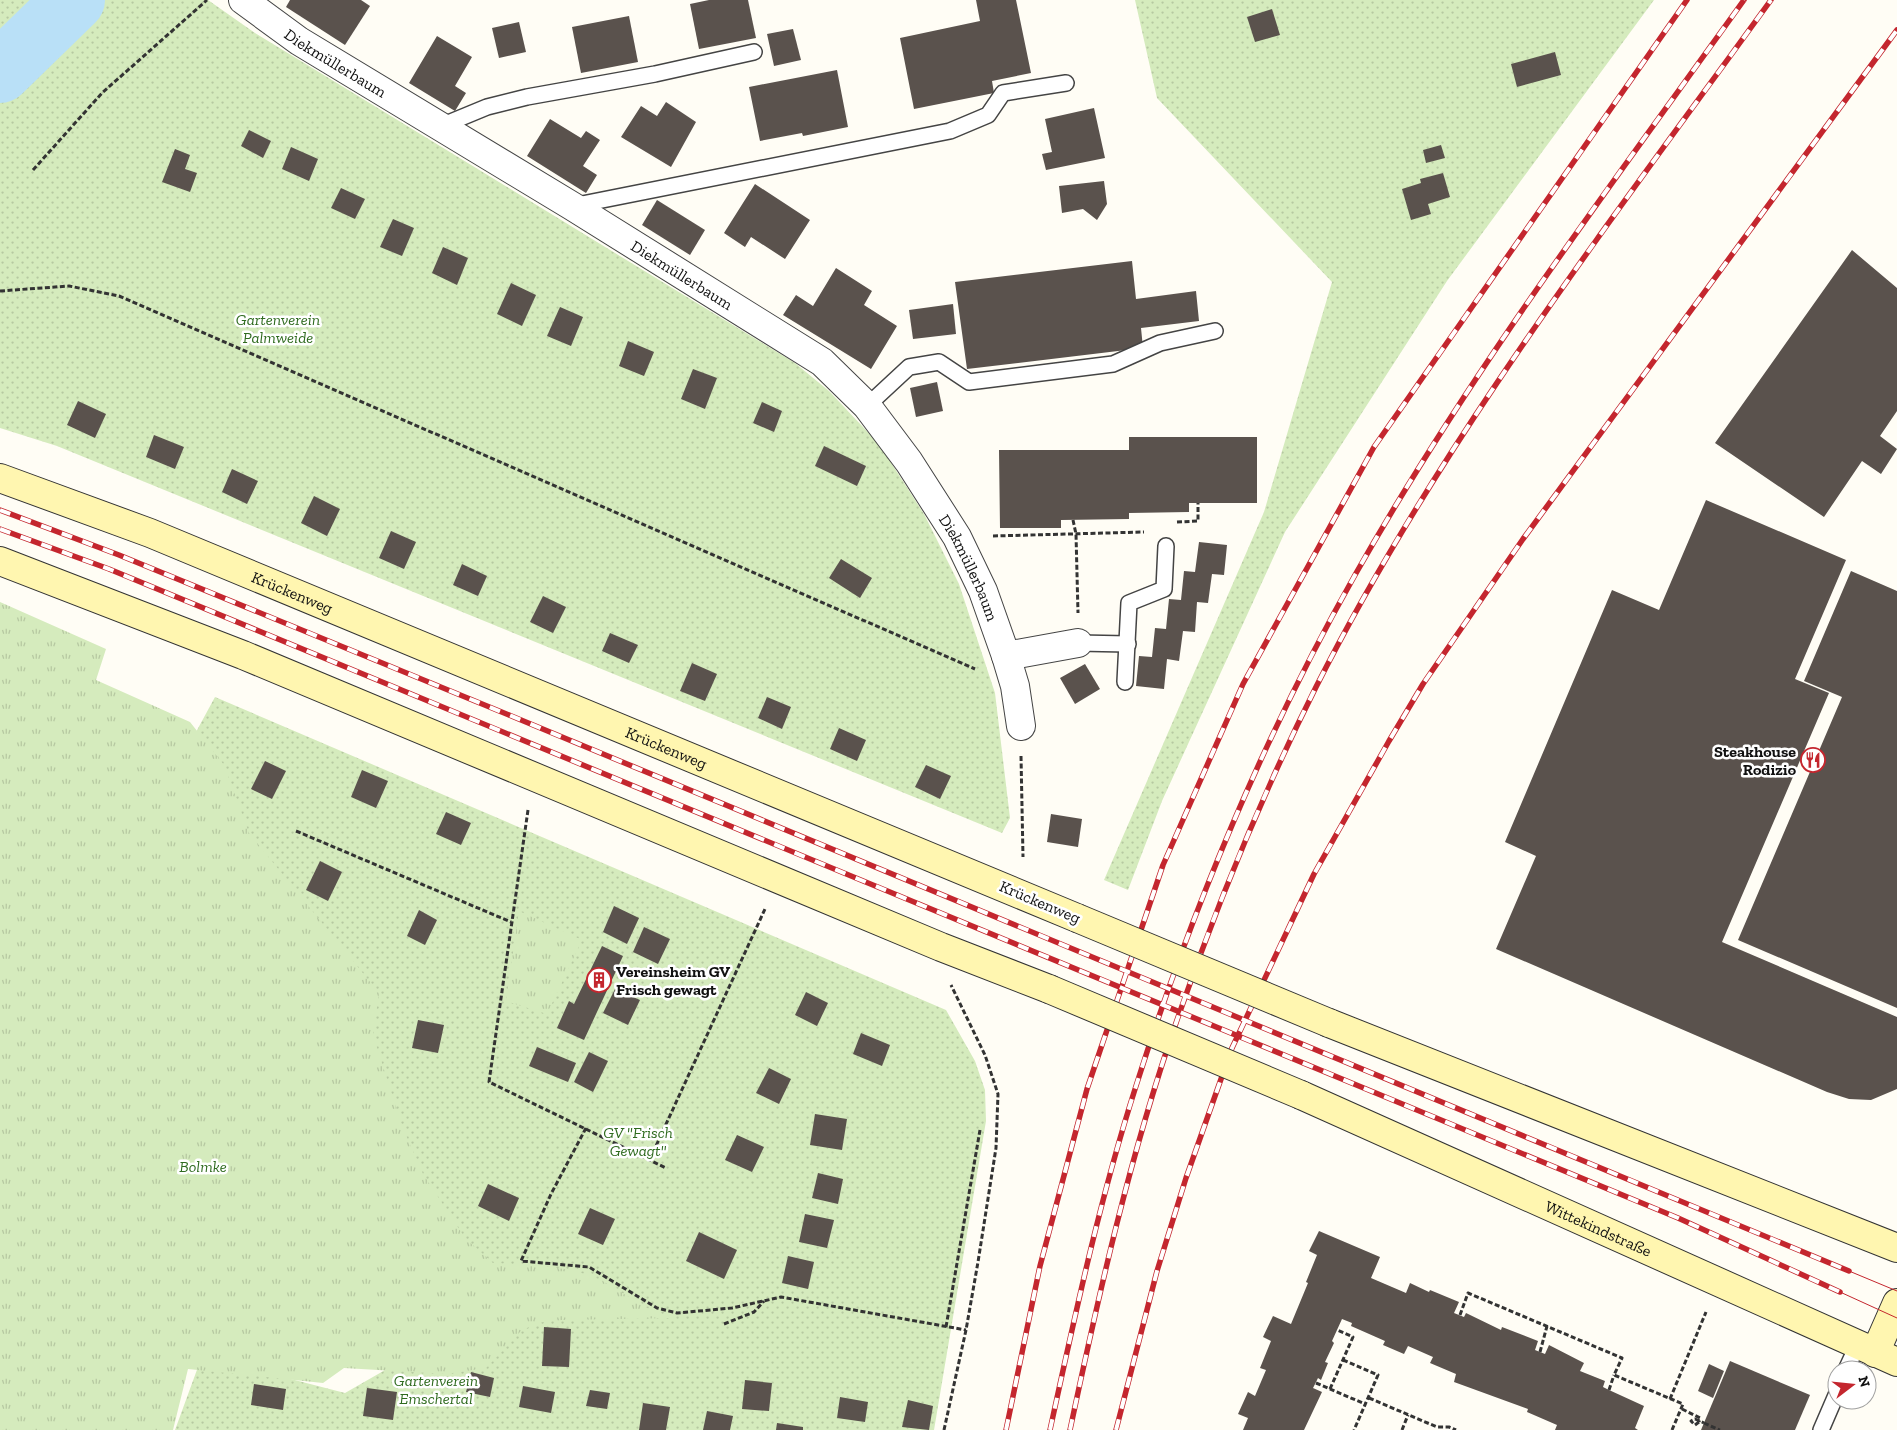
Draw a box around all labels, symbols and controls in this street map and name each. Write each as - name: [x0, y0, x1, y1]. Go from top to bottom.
- street label: Diekmüllerbaum: [281, 24, 390, 101]
- street label: Diekmüllerbaum: [628, 236, 736, 314]
- park label: Gartenverein Palmweide: [236, 310, 320, 347]
- street label: Diekmüllerbaum: [935, 511, 1002, 624]
- street label: Krückenweg: [249, 567, 336, 618]
- street label: Krückenweg: [623, 722, 710, 773]
- place label: Steakhouse Rodizio: [1714, 742, 1797, 779]
- restaurant icon: Steakhouse Rodizio: [1800, 747, 1826, 773]
- street label: Krückenweg: [997, 876, 1084, 928]
- place label: Vereinsheim GV Frisch gewagt: [616, 962, 730, 999]
- building icon: Vereinsheim GV Frisch gewagt: [586, 967, 612, 993]
- park label: GV "Frisch Gewagt": [603, 1123, 673, 1160]
- park label: Bolmke: [179, 1157, 227, 1176]
- street label: Wittekindstraße: [1542, 1196, 1655, 1260]
- north arrow: [1827, 1360, 1877, 1410]
- park label: Gartenverein Emschertal: [394, 1371, 478, 1408]
- text: N: [1854, 1374, 1874, 1389]

